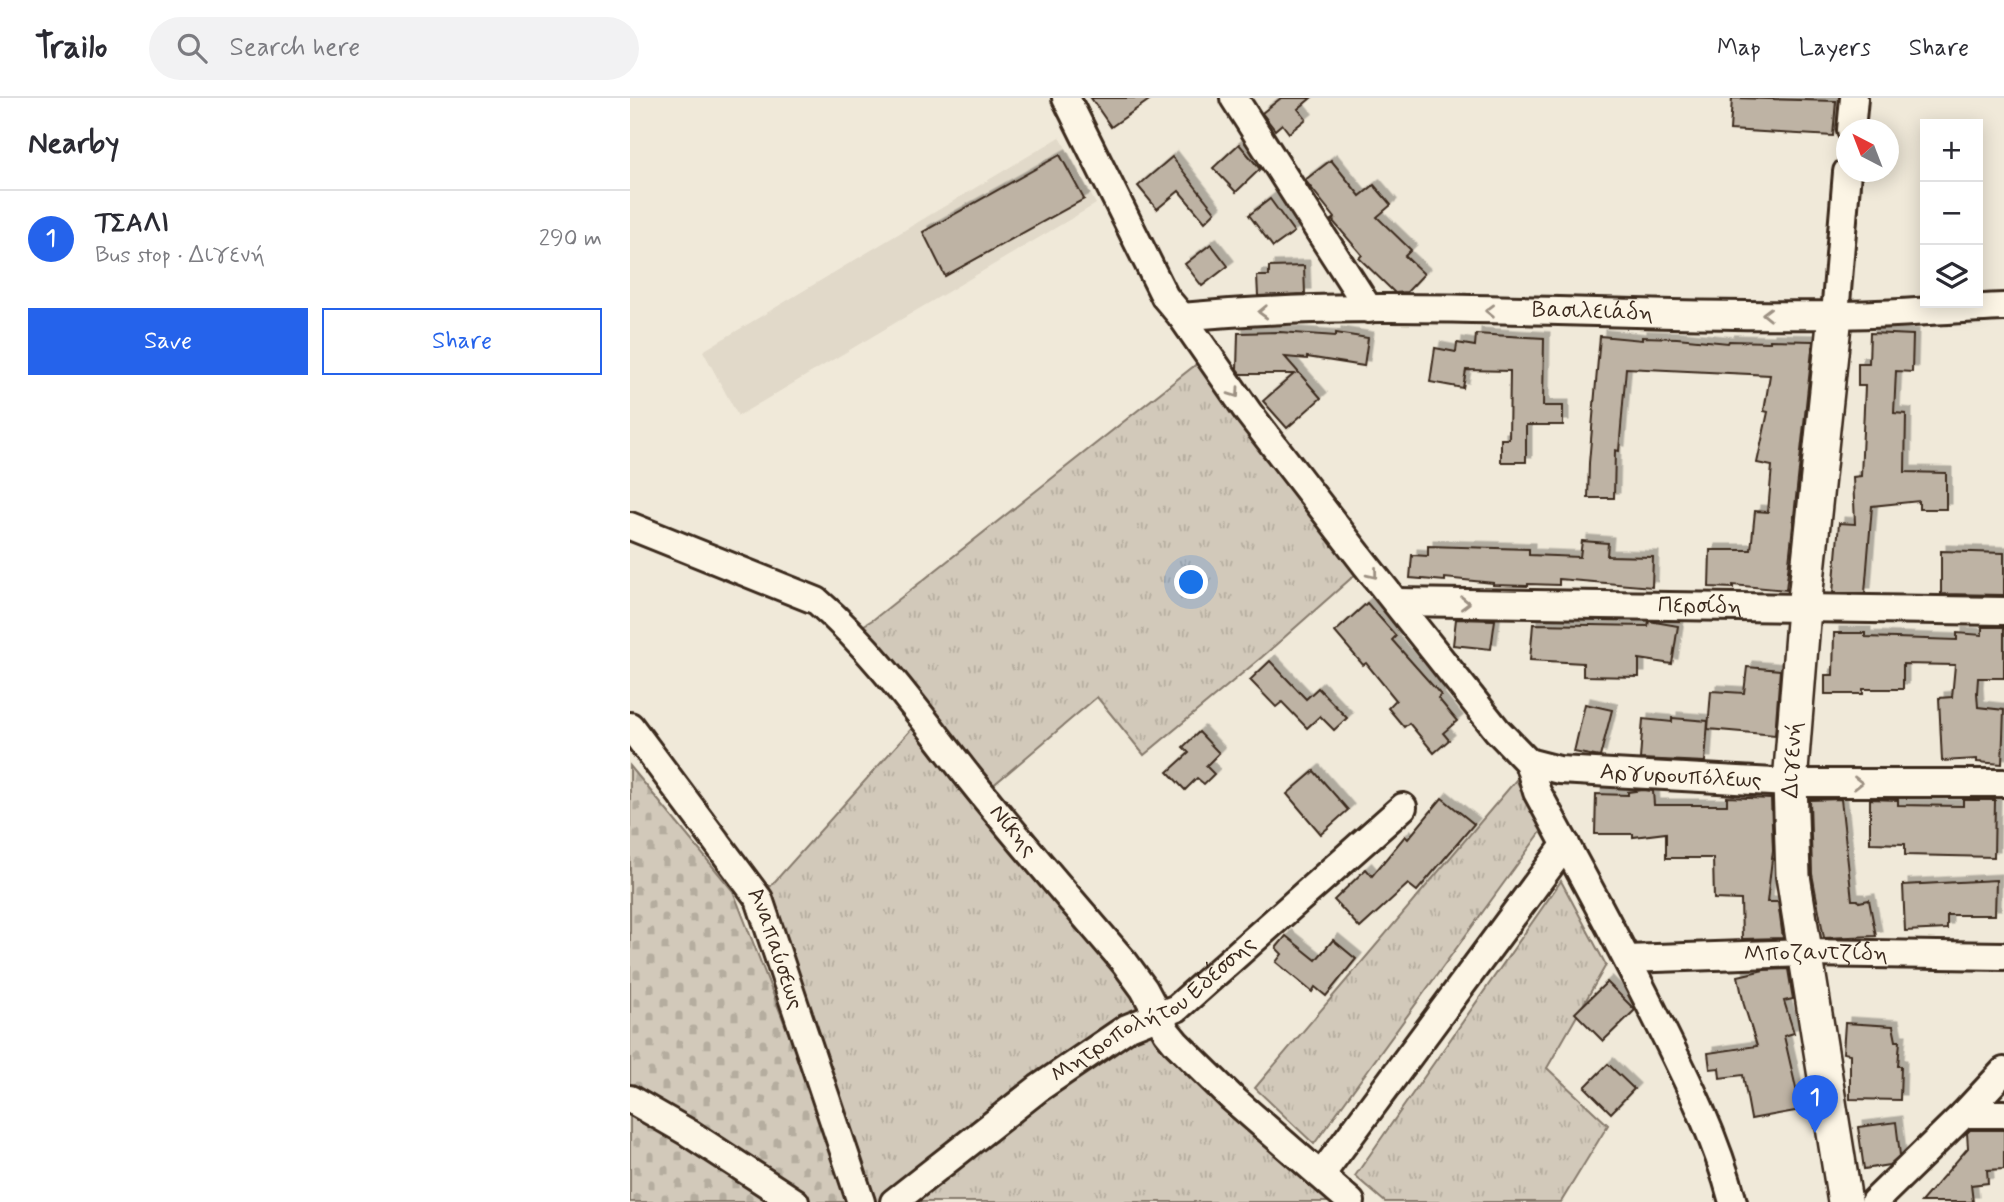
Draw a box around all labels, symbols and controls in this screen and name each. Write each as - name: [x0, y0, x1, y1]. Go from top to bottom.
- search box: [149, 17, 639, 80]
- text: Trailo: [35, 26, 107, 70]
- icon: search: [173, 29, 211, 67]
- text: Search here: [229, 31, 360, 65]
- text: Map: [1717, 33, 1761, 64]
- text: Layers: [1799, 33, 1871, 64]
- text: Share: [1909, 33, 1969, 64]
- north arrow: [1836, 119, 1899, 182]
- map controls: [1920, 119, 1983, 308]
- button: +: [1920, 119, 1983, 182]
- text: Nearby: [28, 124, 119, 163]
- button: −: [1920, 182, 1983, 245]
- text: ΤΣΑΛΙ: [95, 207, 169, 241]
- text: 1: [46, 224, 56, 254]
- text: 290 m: [539, 224, 602, 254]
- text: Bus stop · Διγενή: [95, 241, 265, 271]
- button: layers: [1920, 245, 1983, 308]
- street label: Βασιλειάδη: [1532, 295, 1654, 329]
- one-way arrow: [1484, 303, 1495, 318]
- one-way arrow: [1257, 304, 1267, 320]
- one-way arrow: [1761, 307, 1772, 322]
- button: Save: [28, 308, 308, 375]
- button: Share: [322, 308, 602, 375]
- one-way arrow: [1227, 385, 1239, 398]
- your location: [1174, 565, 1208, 599]
- one-way arrow: [1365, 565, 1377, 578]
- street label: Περσίδη: [1658, 591, 1742, 622]
- one-way arrow: [1460, 595, 1470, 611]
- street label: Διγενή: [1776, 721, 1810, 799]
- street label: Αργυρουπόλεως: [1599, 757, 1762, 796]
- one-way arrow: [1853, 775, 1864, 791]
- street label: Νίκης: [982, 799, 1043, 864]
- street label: Αναπαύσεως: [740, 881, 810, 1014]
- street label: Μητροπολήτου Εδέσσης: [1045, 930, 1263, 1090]
- street label: Μποζαντζίδη: [1743, 938, 1888, 970]
- pin: 1: [1792, 1075, 1838, 1133]

